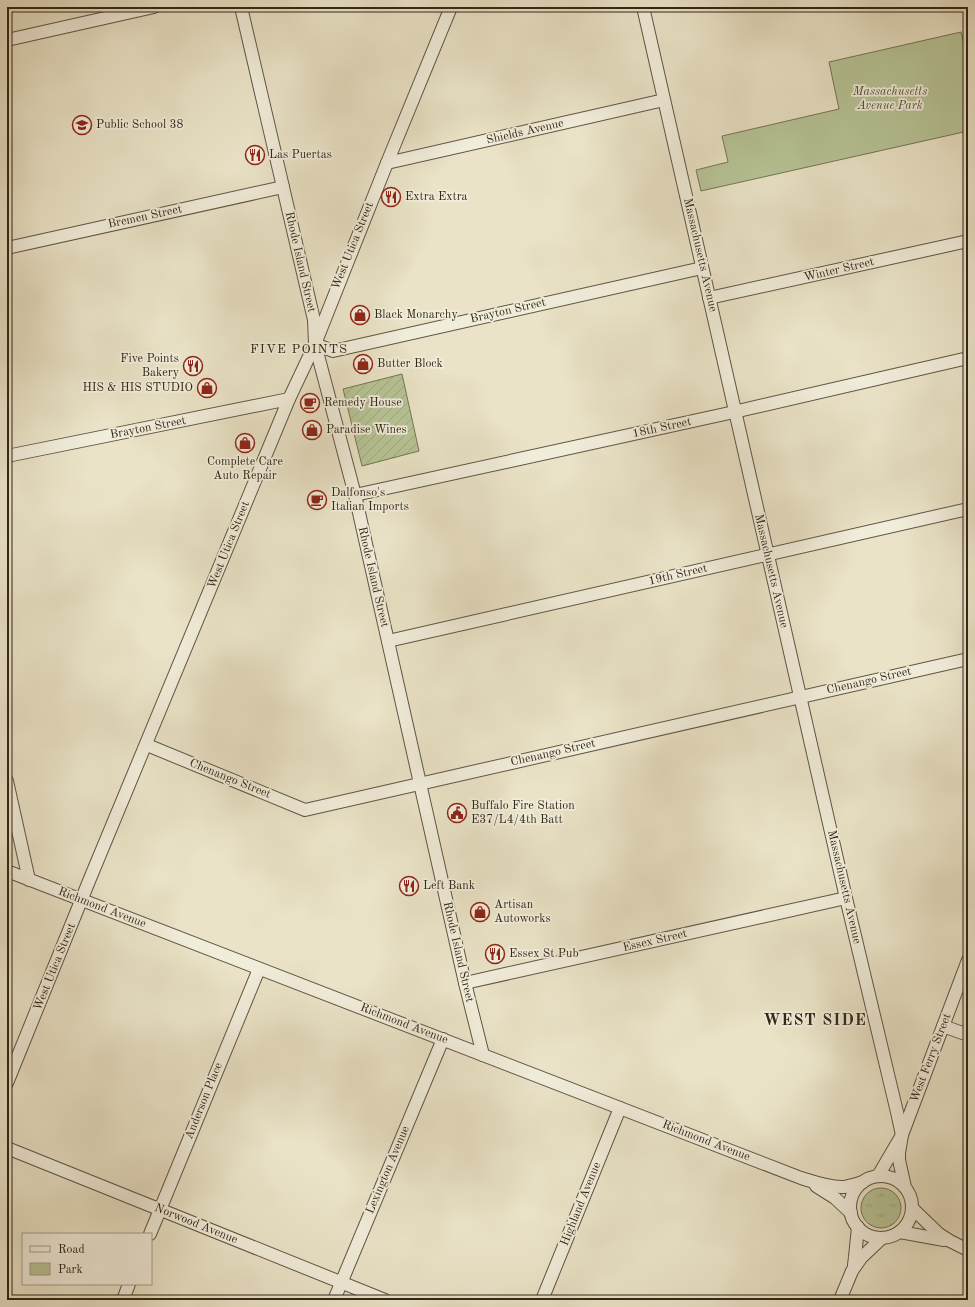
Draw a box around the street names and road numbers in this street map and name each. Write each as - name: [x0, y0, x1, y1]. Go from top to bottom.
- street label: Shields Avenue: [485, 117, 565, 147]
- street label: Massachusetts Avenue: [681, 197, 719, 313]
- street label: West Utica Street: [330, 201, 376, 291]
- street label: Bremen Street: [107, 203, 183, 231]
- street label: Rhode Island Street: [283, 210, 317, 314]
- street label: Winter Street: [803, 256, 875, 284]
- street label: Brayton Street: [469, 296, 547, 326]
- street label: Brayton Street: [109, 415, 187, 441]
- street label: 18th Street: [631, 416, 693, 440]
- street label: West Utica Street: [206, 500, 252, 590]
- street label: Massachusetts Avenue: [752, 513, 790, 629]
- street label: Rhode Island Street: [356, 525, 390, 629]
- street label: 19th Street: [648, 562, 708, 588]
- street label: Chenango Street: [825, 665, 913, 697]
- street label: Chenango Street: [509, 737, 597, 769]
- street label: Chenango Street: [188, 757, 272, 801]
- street label: Massachusetts Avenue: [825, 829, 863, 945]
- street label: Richmond Avenue: [56, 886, 148, 930]
- street label: Rhode Island Street: [441, 900, 475, 1004]
- street label: West Utica Street: [32, 922, 78, 1012]
- street label: Essex Street: [622, 928, 688, 954]
- street label: Richmond Avenue: [358, 1002, 450, 1046]
- street label: West Ferry Street: [909, 1012, 953, 1104]
- street label: Anderson Place: [183, 1061, 225, 1141]
- street label: Richmond Avenue: [660, 1119, 752, 1163]
- street label: Lexington Avenue: [364, 1124, 412, 1216]
- street label: Highland Avenue: [559, 1160, 603, 1248]
- street label: Norwood Avenue: [153, 1202, 240, 1246]

